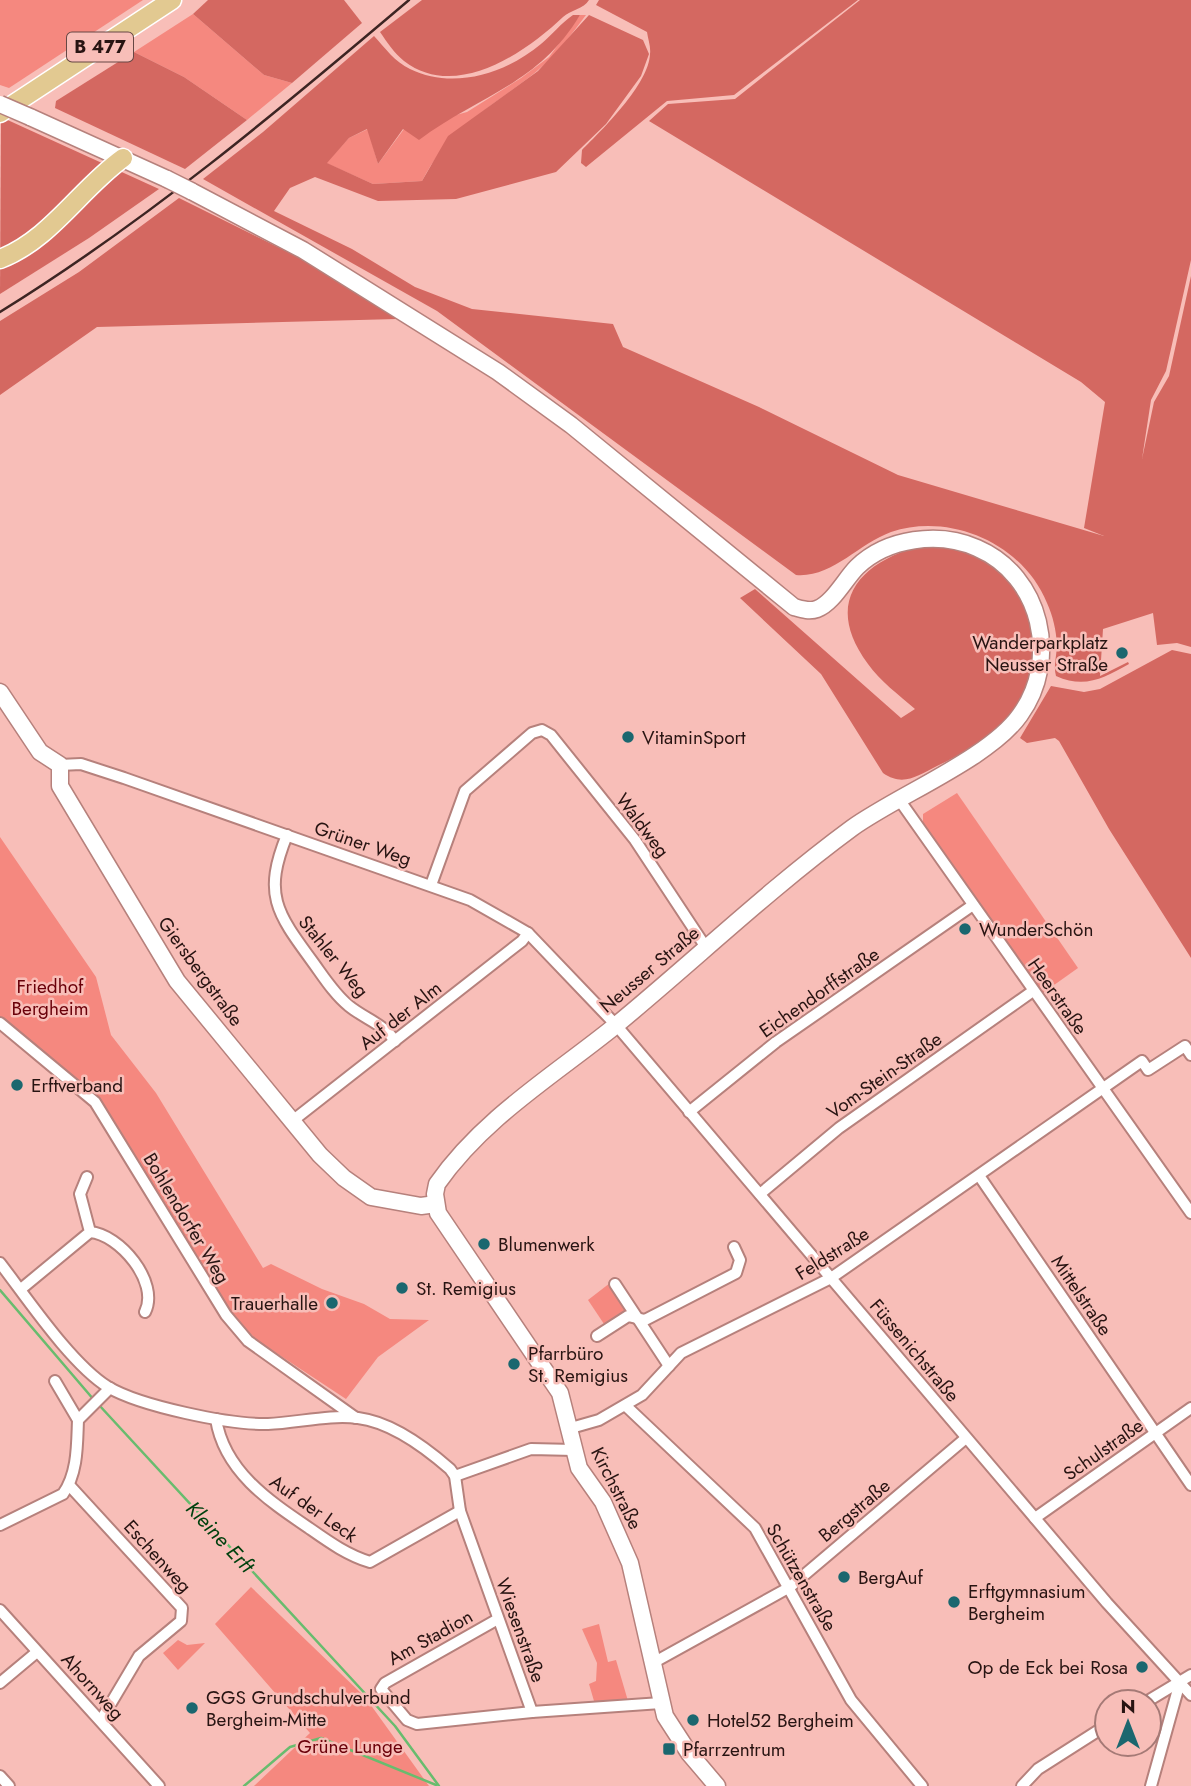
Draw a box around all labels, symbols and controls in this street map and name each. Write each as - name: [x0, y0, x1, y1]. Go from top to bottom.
- road number: B 477: [67, 32, 133, 62]
- place label: Wanderparkplatz Neusser Straße: [972, 629, 1108, 678]
- marker: Wanderparkplatz Neusser Straße: [1114, 645, 1130, 661]
- place label: VitaminSport: [642, 724, 746, 751]
- marker: VitaminSport: [620, 729, 636, 745]
- street label: Waldweg: [609, 787, 676, 863]
- street label: Grüner Weg: [311, 814, 415, 873]
- street label: Stahler Weg: [292, 910, 375, 1003]
- street label: Giersbergstraße: [152, 911, 250, 1032]
- place label: WunderSchön: [979, 916, 1093, 943]
- street label: Neusser Straße: [594, 919, 705, 1019]
- marker: WunderSchön: [957, 921, 973, 937]
- street label: Eichendorffstraße: [754, 941, 885, 1044]
- street label: Heerstraße: [1021, 952, 1094, 1040]
- park label: Friedhof Bergheim: [12, 973, 88, 1022]
- street label: Auf der Alm: [353, 975, 447, 1056]
- street label: Vom-Stein-Straße: [821, 1026, 948, 1125]
- place label: Erftverband: [31, 1072, 123, 1099]
- marker: Erftverband: [9, 1077, 25, 1093]
- street label: Bohlendorfer Weg: [137, 1148, 236, 1289]
- street label: Feldstraße: [790, 1220, 875, 1287]
- place label: Blumenwerk: [498, 1231, 595, 1258]
- marker: Blumenwerk: [476, 1236, 492, 1252]
- street label: Mittelstraße: [1045, 1250, 1119, 1341]
- place label: St. Remigius: [416, 1275, 516, 1302]
- marker: St. Remigius: [394, 1280, 410, 1296]
- place label: Trauerhalle: [231, 1290, 318, 1317]
- street label: Füssenichstraße: [863, 1293, 966, 1408]
- marker: Trauerhalle: [324, 1295, 340, 1311]
- place label: Pfarrbüro St. Remigius: [528, 1340, 628, 1389]
- marker: Pfarrbüro St. Remigius: [506, 1356, 522, 1372]
- street label: Schulstraße: [1058, 1412, 1149, 1487]
- street label: Kirchstraße: [584, 1442, 649, 1534]
- street label: Auf der Leck: [264, 1468, 364, 1549]
- street label: Bergstraße: [813, 1472, 896, 1548]
- water label: Kleine Erft: [179, 1494, 262, 1580]
- street label: Eschenweg: [117, 1514, 198, 1599]
- street label: Schützenstraße: [760, 1518, 844, 1636]
- place label: BergAuf: [858, 1564, 924, 1591]
- marker: BergAuf: [836, 1569, 852, 1585]
- street label: Wiesenstraße: [489, 1574, 552, 1686]
- place label: Erftgymnasium Bergheim: [968, 1578, 1085, 1627]
- marker: Erftgymnasium Bergheim: [946, 1594, 962, 1610]
- street label: Am Stadion: [383, 1603, 478, 1672]
- street label: Ahornweg: [55, 1647, 130, 1726]
- place label: Op de Eck bei Rosa: [967, 1654, 1128, 1681]
- marker: Op de Eck bei Rosa: [1134, 1659, 1150, 1675]
- place label: GGS Grundschulverbund Bergheim-Mitte: [206, 1684, 411, 1733]
- north arrow: [1093, 1688, 1163, 1758]
- text: N: [1120, 1693, 1136, 1720]
- marker: GGS Grundschulverbund Bergheim-Mitte: [184, 1700, 200, 1716]
- place label: Hotel52 Bergheim: [707, 1707, 854, 1734]
- marker: Hotel52 Bergheim: [685, 1712, 701, 1728]
- park label: Grüne Lunge: [297, 1733, 403, 1760]
- place label: Pfarrzentrum: [683, 1736, 786, 1763]
- marker: Pfarrzentrum: [661, 1741, 677, 1757]

